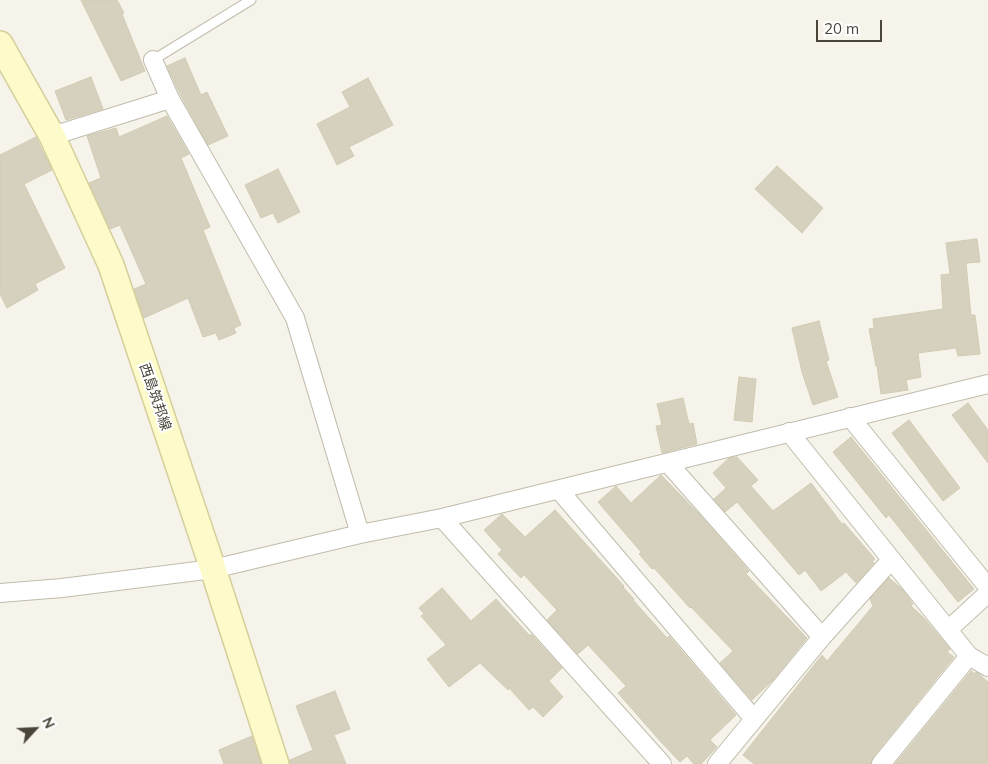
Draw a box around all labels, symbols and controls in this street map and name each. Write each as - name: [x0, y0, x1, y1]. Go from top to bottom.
- scale bar: [818, 10, 884, 42]
- text: 20 m: [824, 19, 859, 38]
- street label: 西島筑邦線: [136, 361, 174, 433]
- north arrow: [10, 704, 60, 754]
- text: N: [38, 714, 59, 731]

